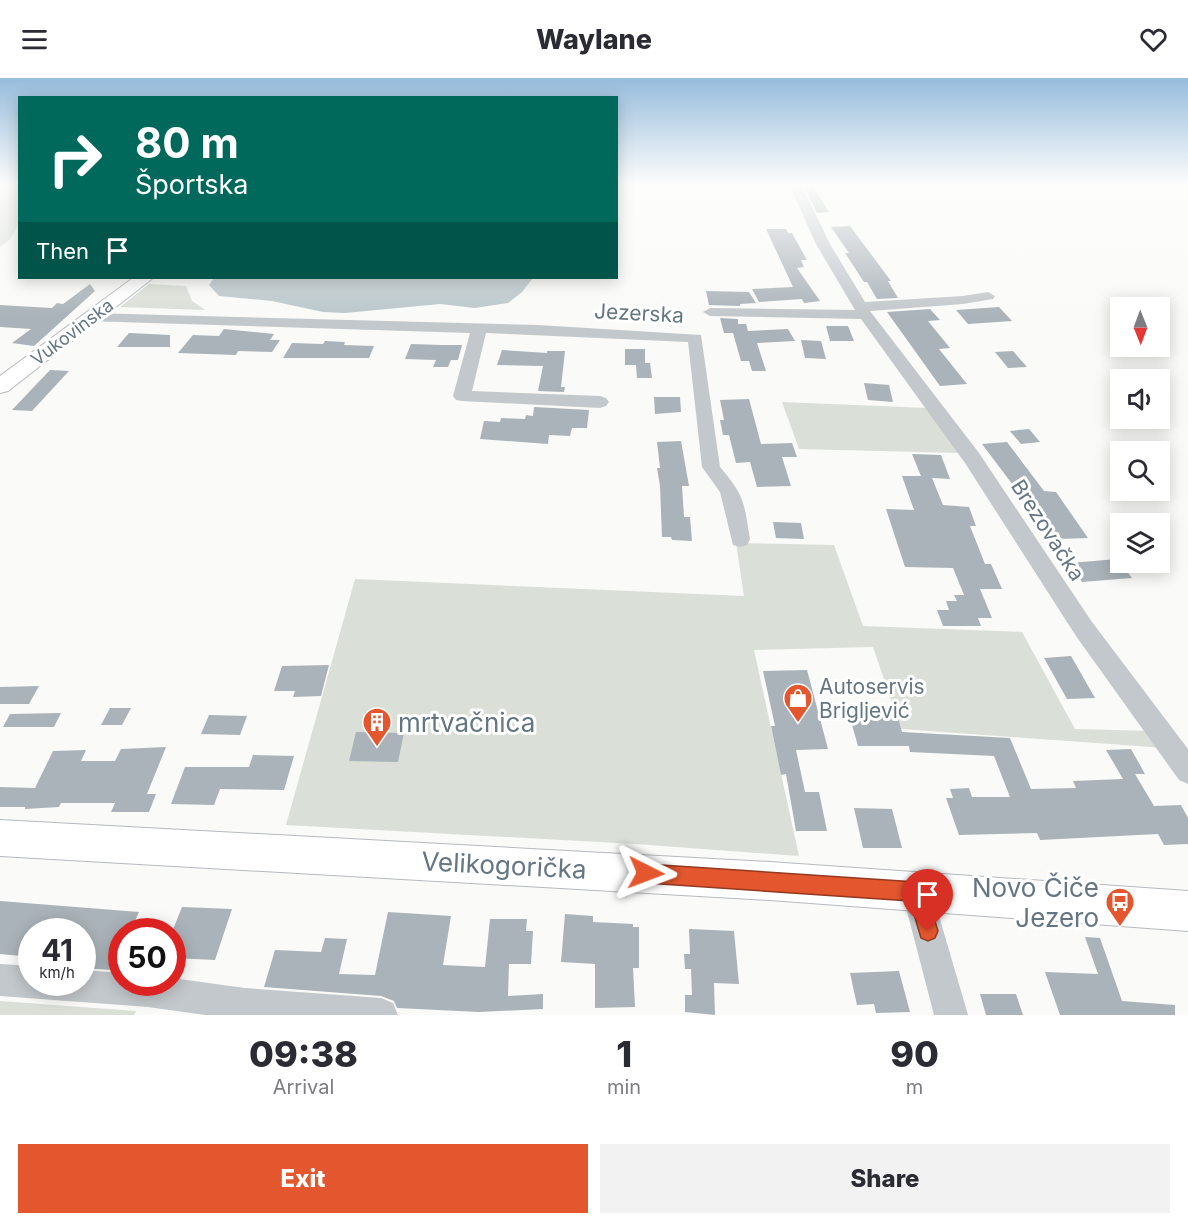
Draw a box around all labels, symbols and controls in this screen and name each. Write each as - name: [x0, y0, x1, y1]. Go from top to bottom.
- icon: menu: [18, 23, 51, 56]
- text: Waylane: [536, 23, 652, 56]
- icon: heart: [1137, 23, 1170, 56]
- text: 80 m: [135, 117, 239, 168]
- icon: right: [36, 120, 114, 198]
- text: Športska: [135, 168, 248, 201]
- icon: arrive: [101, 234, 134, 267]
- text: Then: [36, 238, 89, 264]
- street label: Vukovinska: [27, 294, 117, 370]
- north arrow: [1110, 297, 1170, 357]
- map controls: [1110, 297, 1170, 573]
- street label: Jezerska: [594, 298, 684, 328]
- button: sound: [1110, 369, 1170, 429]
- button: search: [1110, 441, 1170, 501]
- street label: Brezovačka: [1006, 475, 1090, 585]
- button: layers: [1110, 513, 1170, 573]
- place label: Autoservis Brigljević: [819, 674, 925, 723]
- shop icon: Autoservis Brigljević: [782, 682, 814, 724]
- building icon: mrtvačnica: [361, 706, 393, 748]
- place label: mrtvačnica: [398, 707, 535, 738]
- position arrow: [614, 841, 678, 905]
- street label: Velikogorička: [421, 845, 587, 885]
- pin: [902, 869, 953, 931]
- place label: Novo Čiče Jezero: [972, 872, 1099, 933]
- icon: arrive: [911, 878, 944, 911]
- bus stop icon: Novo Čiče Jezero: [1104, 886, 1136, 928]
- speed limit sign: 50: [108, 918, 186, 996]
- text: 41: [41, 932, 73, 968]
- text: km/h: [39, 963, 75, 982]
- text: 09:38: [249, 1032, 358, 1076]
- text: 1: [616, 1032, 632, 1076]
- text: 90: [890, 1032, 939, 1076]
- text: Arrival: [273, 1075, 334, 1099]
- text: min: [607, 1075, 641, 1099]
- text: m: [906, 1075, 923, 1099]
- button: Exit: [18, 1144, 588, 1213]
- button: Share: [600, 1144, 1170, 1213]

